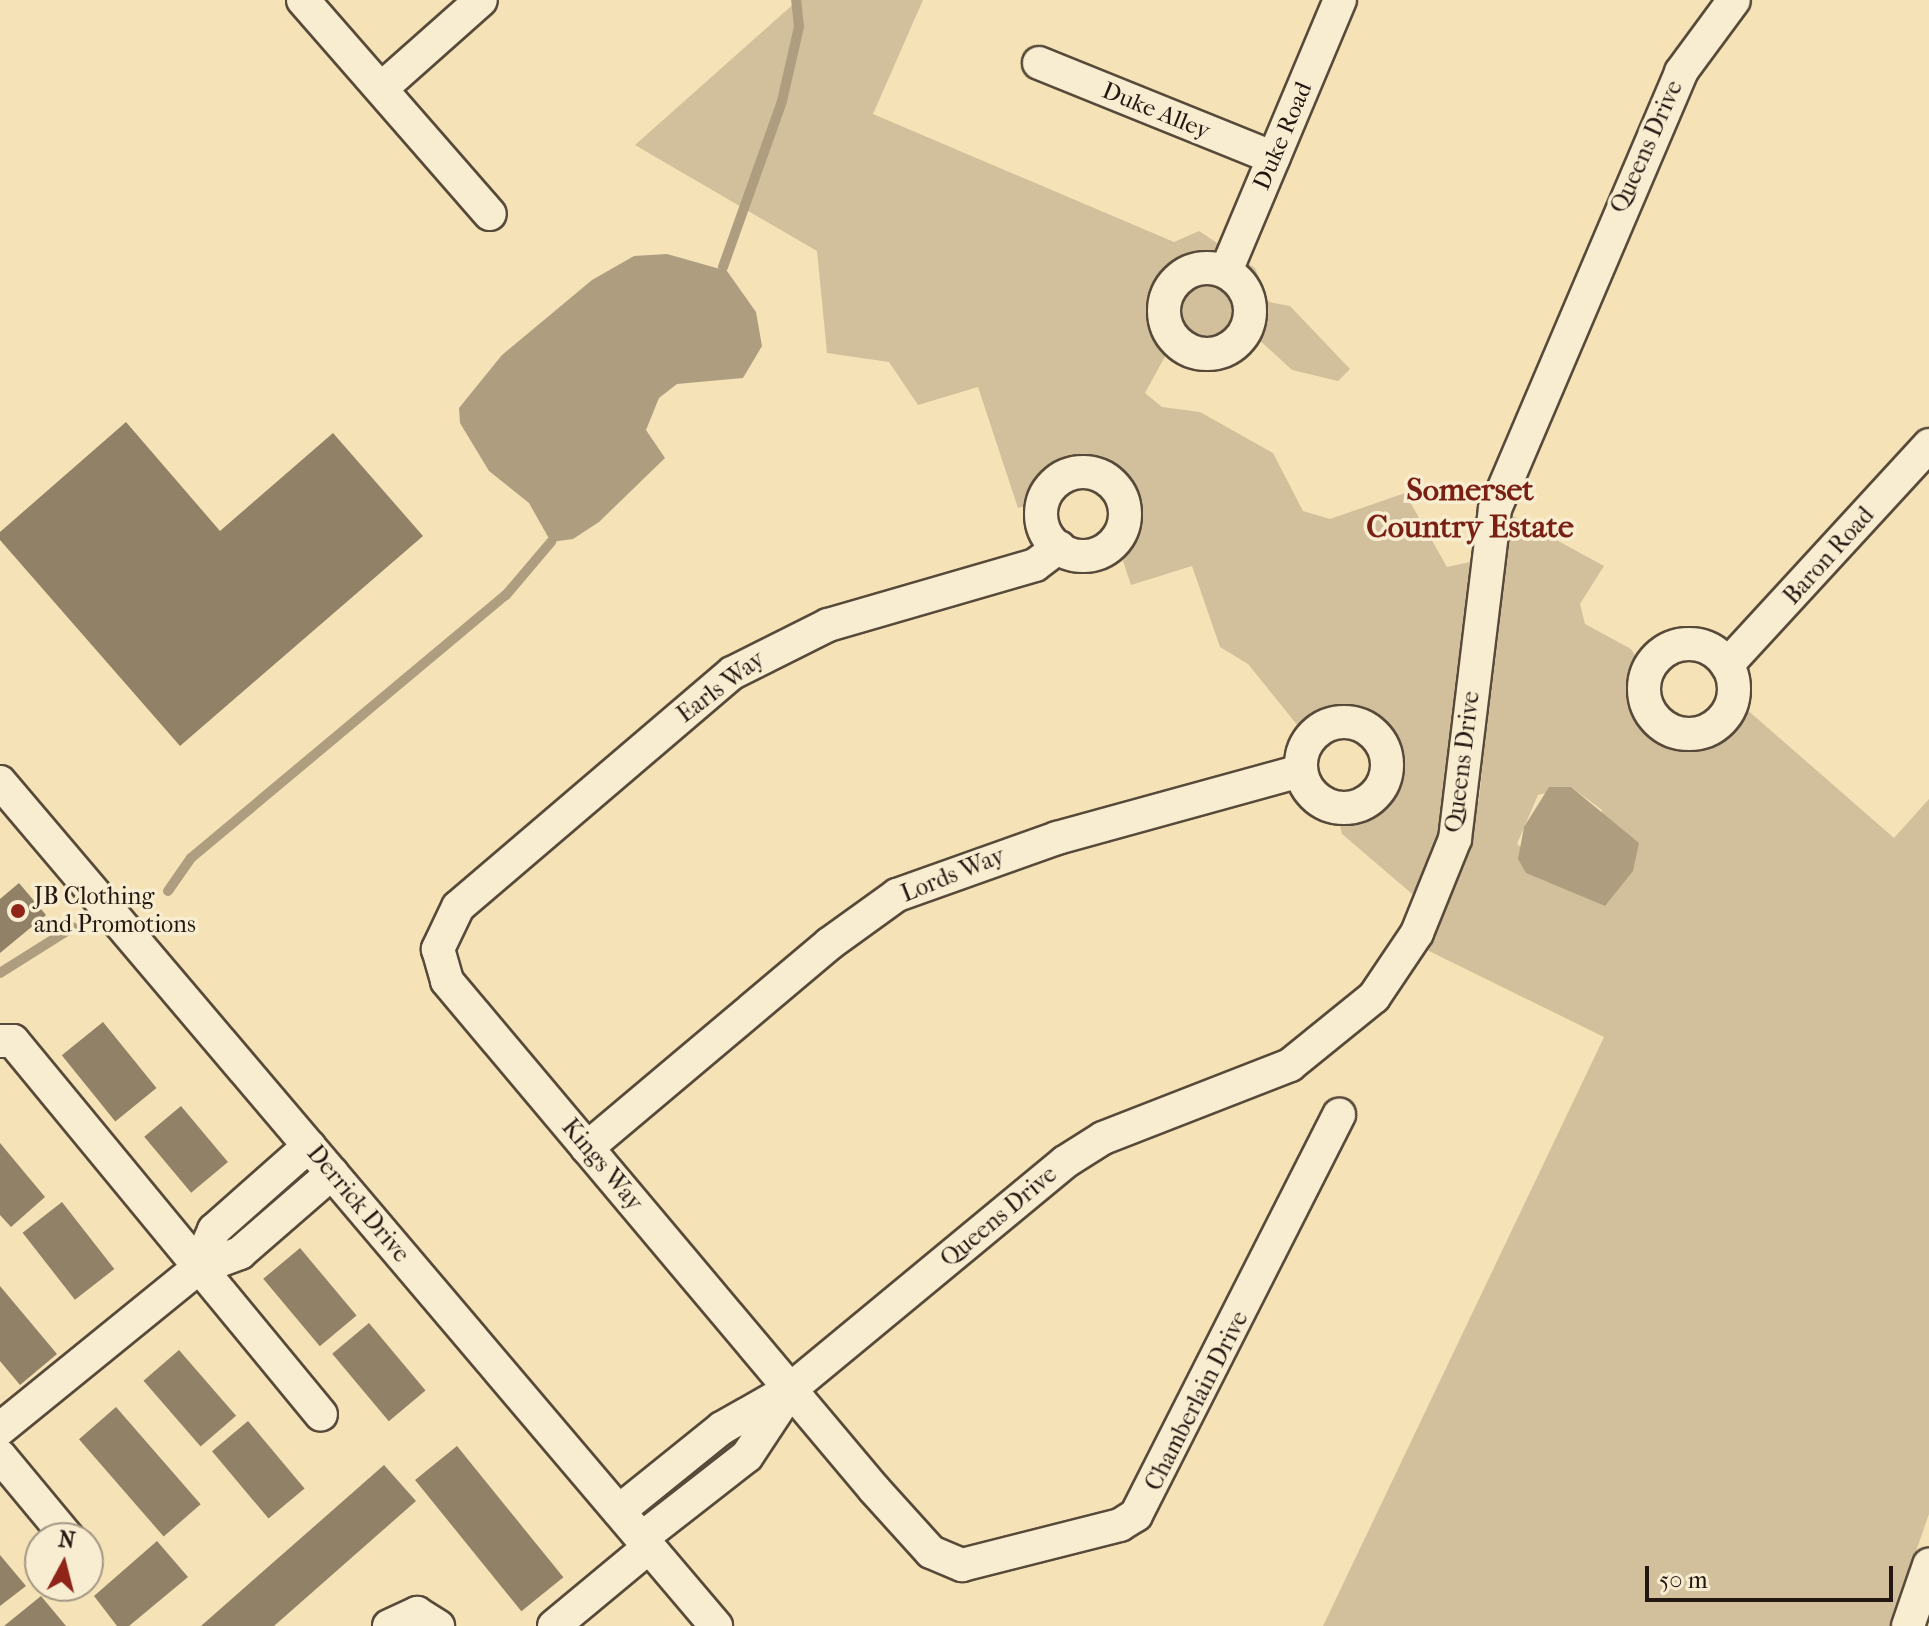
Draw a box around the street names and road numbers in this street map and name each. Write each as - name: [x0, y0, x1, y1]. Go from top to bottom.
- street label: Duke Alley: [1098, 76, 1214, 146]
- street label: Queens Drive: [1605, 76, 1689, 218]
- street label: Duke Road: [1247, 78, 1319, 194]
- street label: Baron Road: [1778, 501, 1880, 611]
- street label: Earls Way: [672, 645, 770, 729]
- street label: Queens Drive: [1440, 690, 1486, 834]
- street label: Lords Way: [897, 841, 1009, 909]
- street label: Kings Way: [555, 1113, 649, 1217]
- street label: Derrick Drive: [301, 1140, 415, 1268]
- street label: Queens Drive: [935, 1160, 1063, 1274]
- street label: Chamberlain Drive: [1139, 1306, 1255, 1496]

